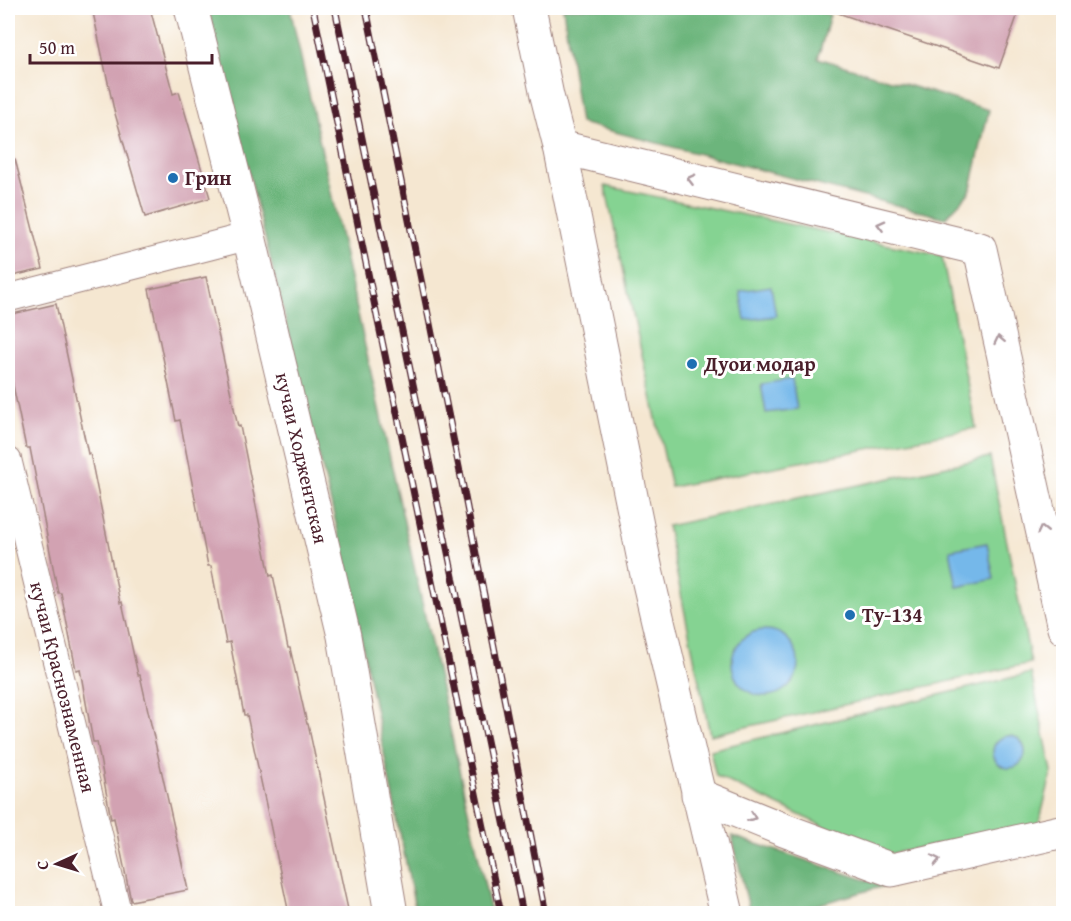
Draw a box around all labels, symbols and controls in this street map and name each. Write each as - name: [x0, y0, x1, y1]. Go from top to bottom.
- scale bar: [30, 27, 212, 65]
- text: 50 m: [39, 34, 75, 61]
- place label: Грин: [185, 163, 231, 192]
- marker: Грин: [166, 171, 180, 185]
- one-way arrow: [686, 174, 696, 187]
- one-way arrow: [876, 220, 886, 233]
- one-way arrow: [993, 335, 1006, 345]
- place label: Дуои модар: [703, 349, 816, 378]
- marker: Дуои модар: [685, 357, 699, 371]
- street label: кучаи Ходжентская: [269, 369, 336, 546]
- one-way arrow: [1036, 525, 1049, 535]
- street label: кучаи Краснознаменная: [23, 578, 104, 796]
- place label: Ту-134: [862, 600, 923, 629]
- marker: Ту-134: [843, 608, 857, 622]
- one-way arrow: [746, 810, 757, 822]
- north arrow: [27, 834, 87, 894]
- one-way arrow: [931, 854, 941, 867]
- text: С: [30, 860, 54, 870]

